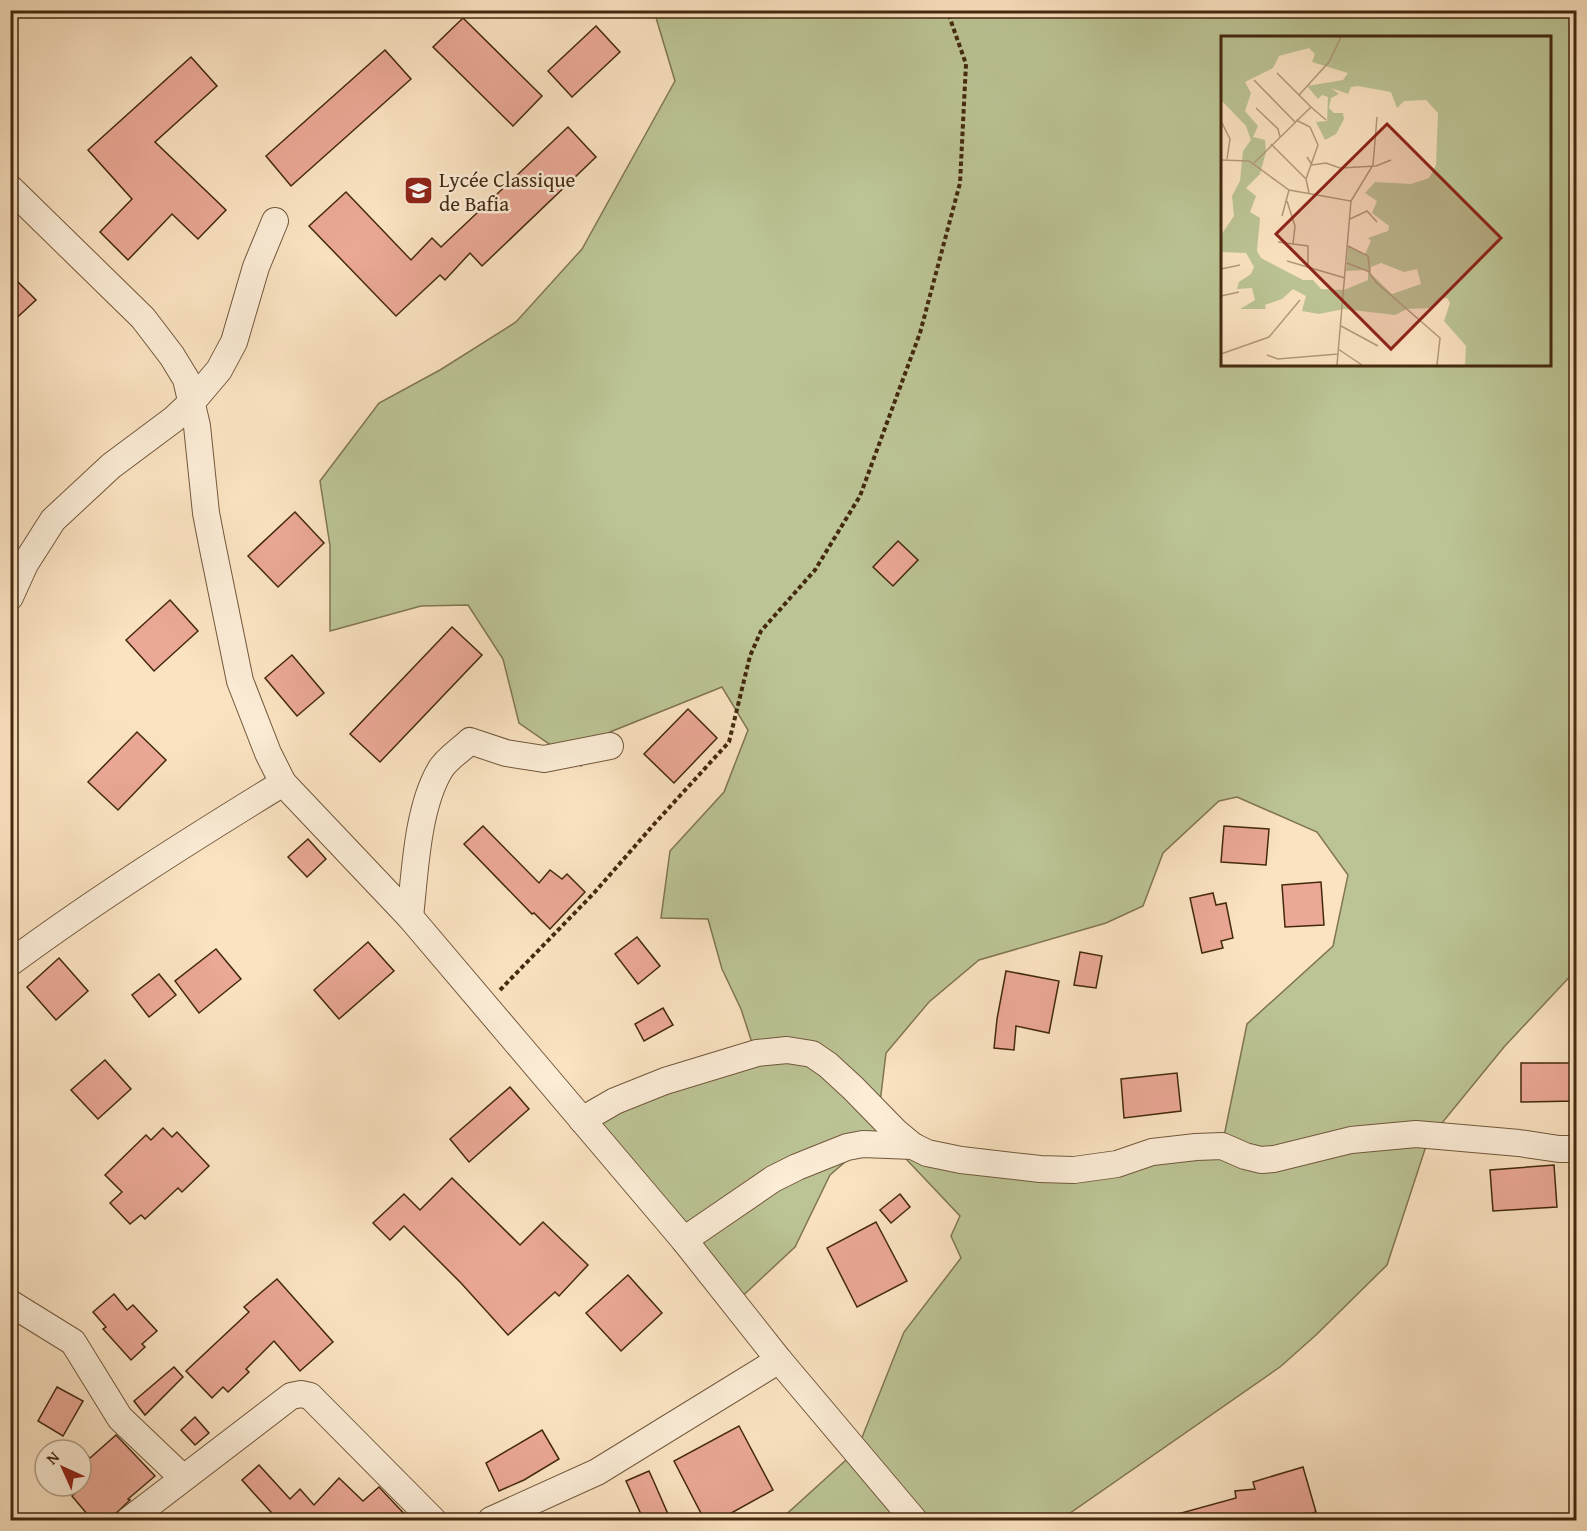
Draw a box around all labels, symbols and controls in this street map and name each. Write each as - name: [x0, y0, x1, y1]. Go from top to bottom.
- inset map: [1221, 36, 1551, 366]
- place label: Lycée Classique de Bafia: [439, 164, 576, 219]
- school or university icon: Lycée Classique de Bafia: [402, 175, 434, 207]
- north arrow: [33, 1438, 93, 1498]
- text: N: [40, 1445, 65, 1470]

